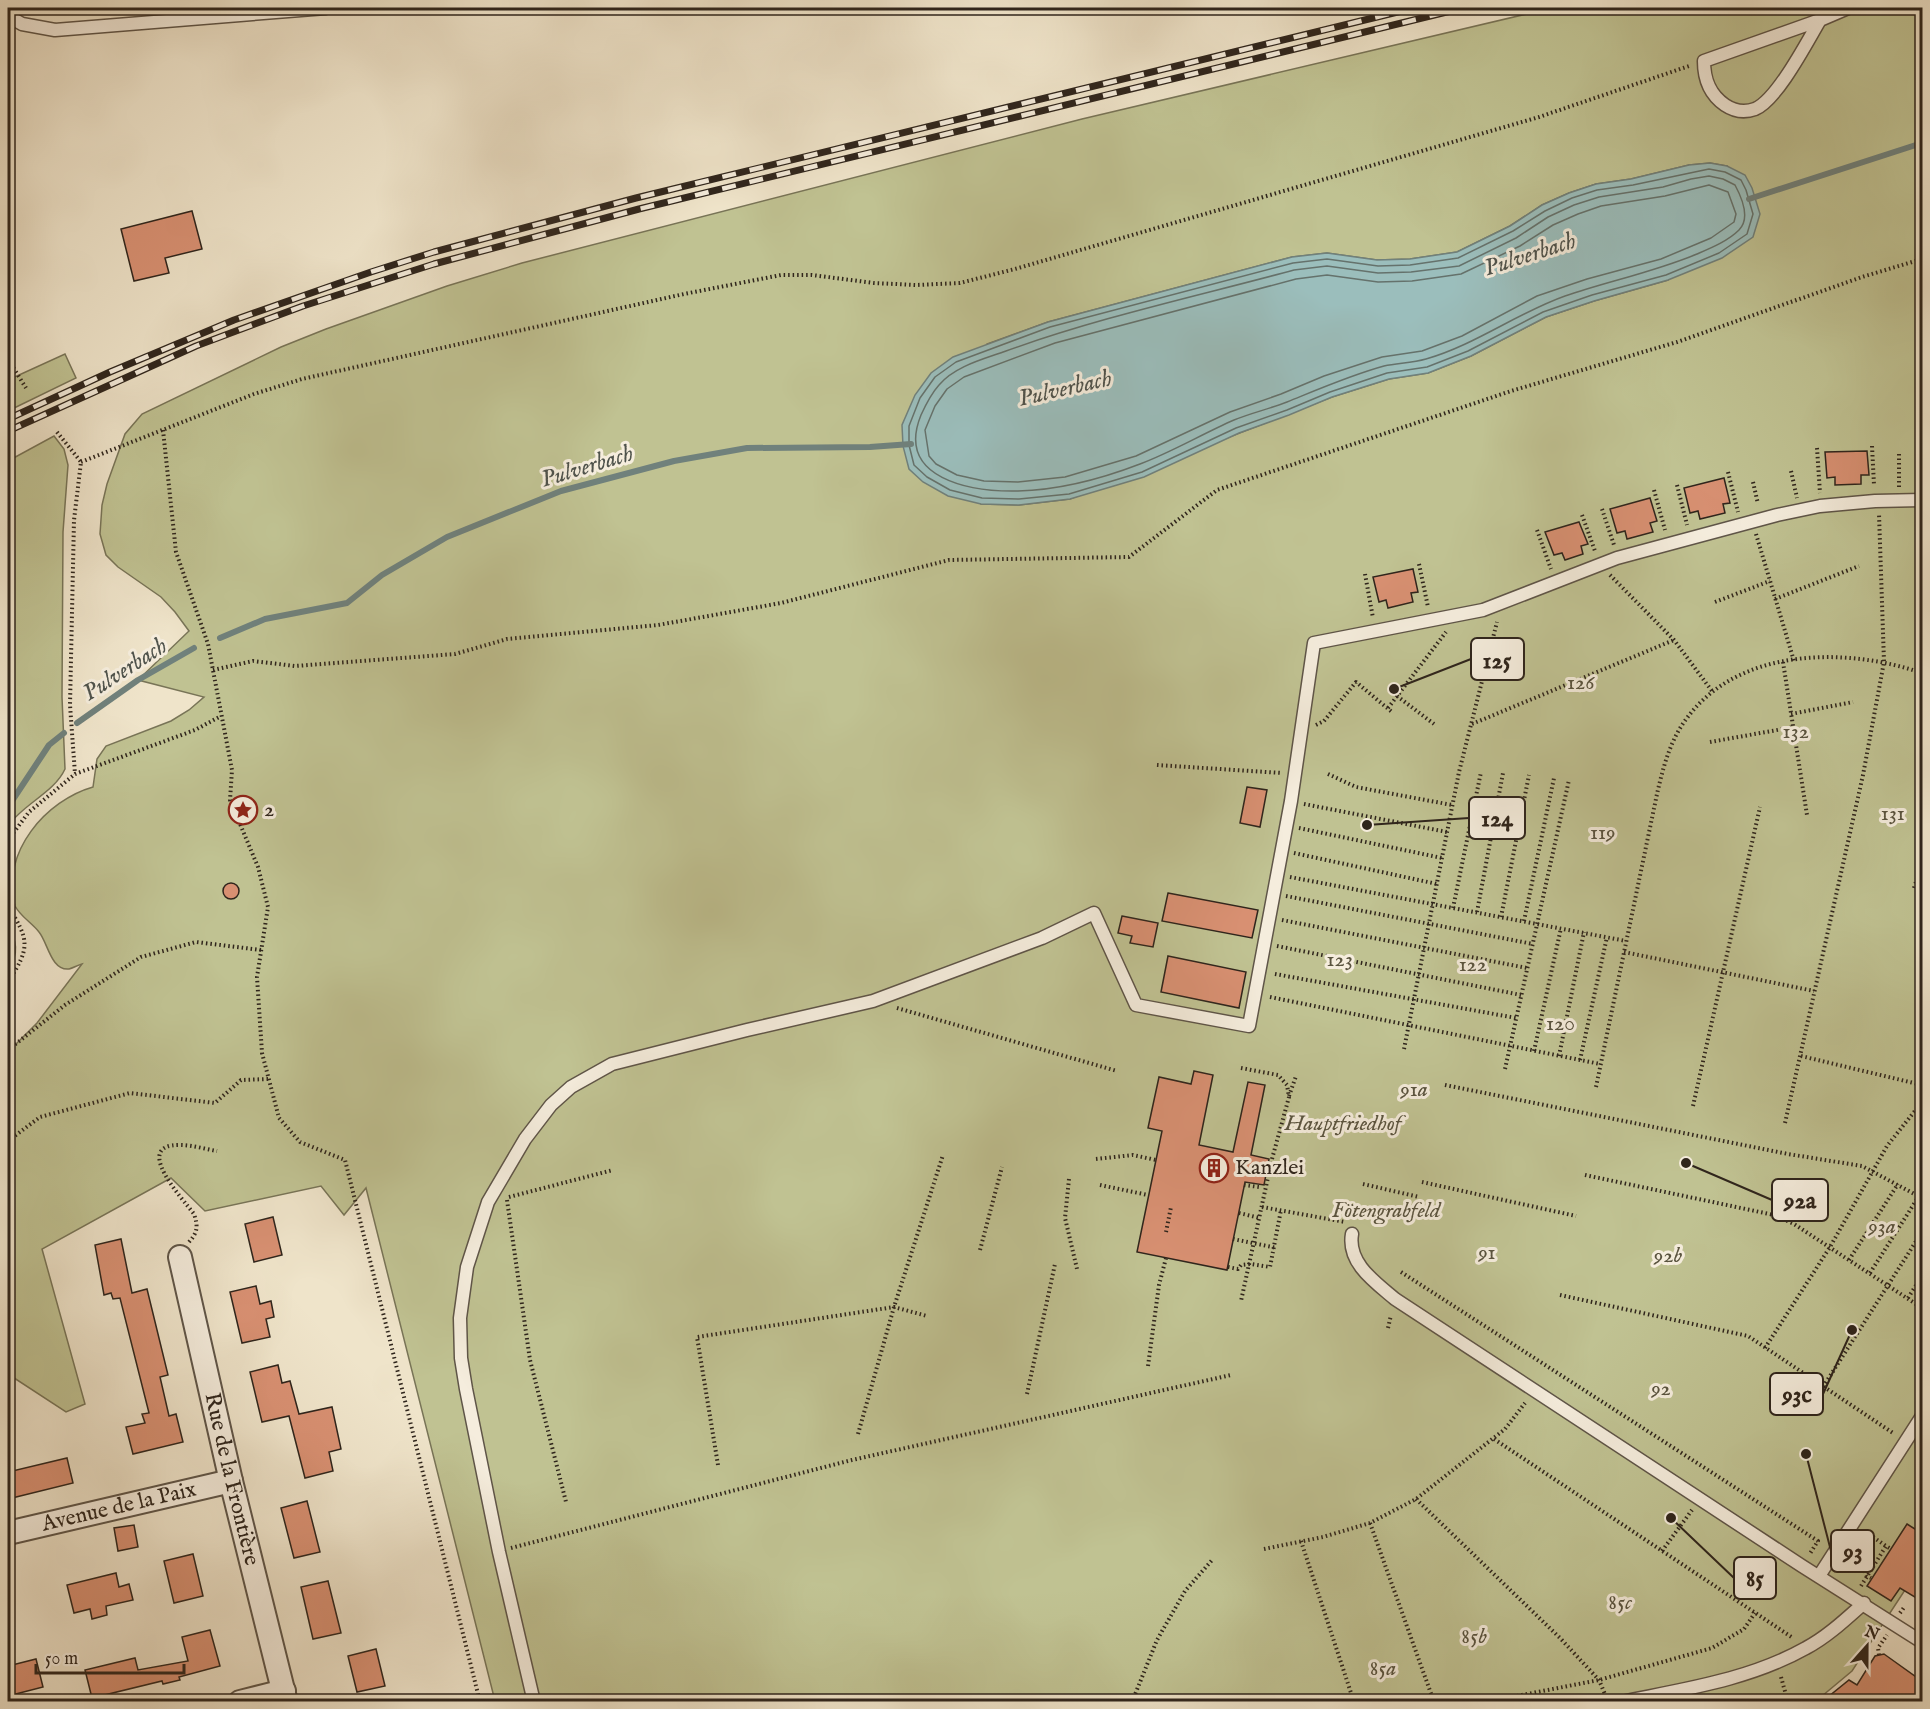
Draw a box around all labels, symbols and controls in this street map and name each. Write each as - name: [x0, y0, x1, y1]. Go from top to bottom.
- water label: Pulverbach: [1480, 226, 1580, 284]
- water label: Pulverbach: [1015, 363, 1115, 415]
- water label: Pulverbach: [537, 438, 637, 496]
- water label: Pulverbach: [77, 631, 173, 709]
- callout: 125: [1471, 638, 1524, 680]
- text: 125: [1483, 646, 1512, 677]
- park label: 126: [1567, 669, 1595, 697]
- park label: 132: [1783, 718, 1809, 746]
- place icon: 2: [227, 794, 259, 826]
- place label: 2: [264, 796, 274, 824]
- callout: 124: [1469, 797, 1525, 839]
- park label: 131: [1881, 800, 1905, 828]
- text: 124: [1481, 804, 1514, 835]
- park label: 119: [1590, 819, 1616, 847]
- park label: 123: [1327, 946, 1353, 974]
- park label: 122: [1459, 951, 1487, 979]
- park label: 120: [1546, 1010, 1576, 1038]
- park label: 91a: [1399, 1076, 1428, 1104]
- park label: Hauptfriedhof: [1284, 1110, 1407, 1138]
- building icon: Kanzlei: [1198, 1152, 1230, 1184]
- place label: Kanzlei: [1235, 1154, 1304, 1182]
- callout: 92a: [1772, 1179, 1828, 1221]
- text: 92a: [1783, 1186, 1817, 1217]
- park label: Fötengrabfeld: [1332, 1197, 1442, 1225]
- park label: 93a: [1867, 1213, 1896, 1241]
- park label: 91: [1477, 1239, 1496, 1267]
- park label: 92b: [1653, 1242, 1683, 1270]
- callout: 93c: [1770, 1373, 1823, 1415]
- park label: 92: [1650, 1375, 1671, 1403]
- text: 93c: [1781, 1380, 1812, 1411]
- street label: Rue de la Frontière: [197, 1390, 266, 1569]
- street label: Avenue de la Paix: [38, 1475, 199, 1539]
- callout: 93: [1831, 1530, 1874, 1572]
- text: 93: [1842, 1537, 1863, 1568]
- callout: 85: [1734, 1557, 1776, 1599]
- text: 85: [1746, 1564, 1764, 1595]
- park label: 85c: [1608, 1589, 1632, 1617]
- north arrow: [1837, 1616, 1897, 1676]
- text: N: [1861, 1622, 1882, 1646]
- park label: 85b: [1461, 1623, 1487, 1651]
- scale bar: [36, 1637, 184, 1675]
- text: 50 m: [45, 1648, 78, 1671]
- park label: 85a: [1370, 1655, 1397, 1683]

